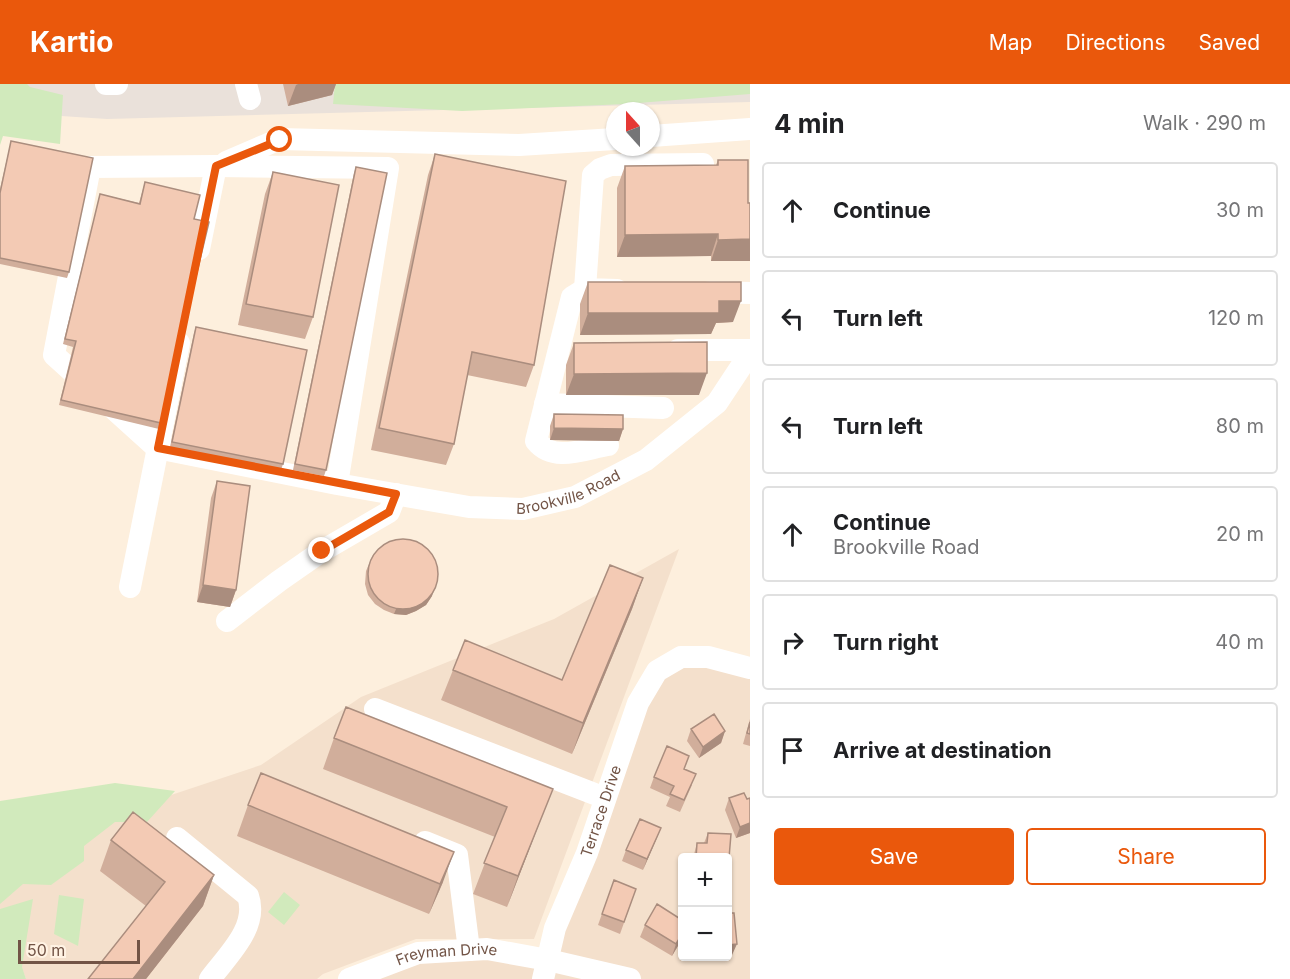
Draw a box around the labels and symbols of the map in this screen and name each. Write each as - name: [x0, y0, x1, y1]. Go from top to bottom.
- north arrow: [606, 102, 660, 156]
- route start: [266, 126, 292, 152]
- street label: Brookville Road: [516, 465, 623, 518]
- route end: [308, 537, 334, 563]
- street label: Terrace Drive: [576, 763, 625, 860]
- scale bar: [18, 937, 140, 964]
- street label: Freyman Drive: [393, 939, 499, 970]

